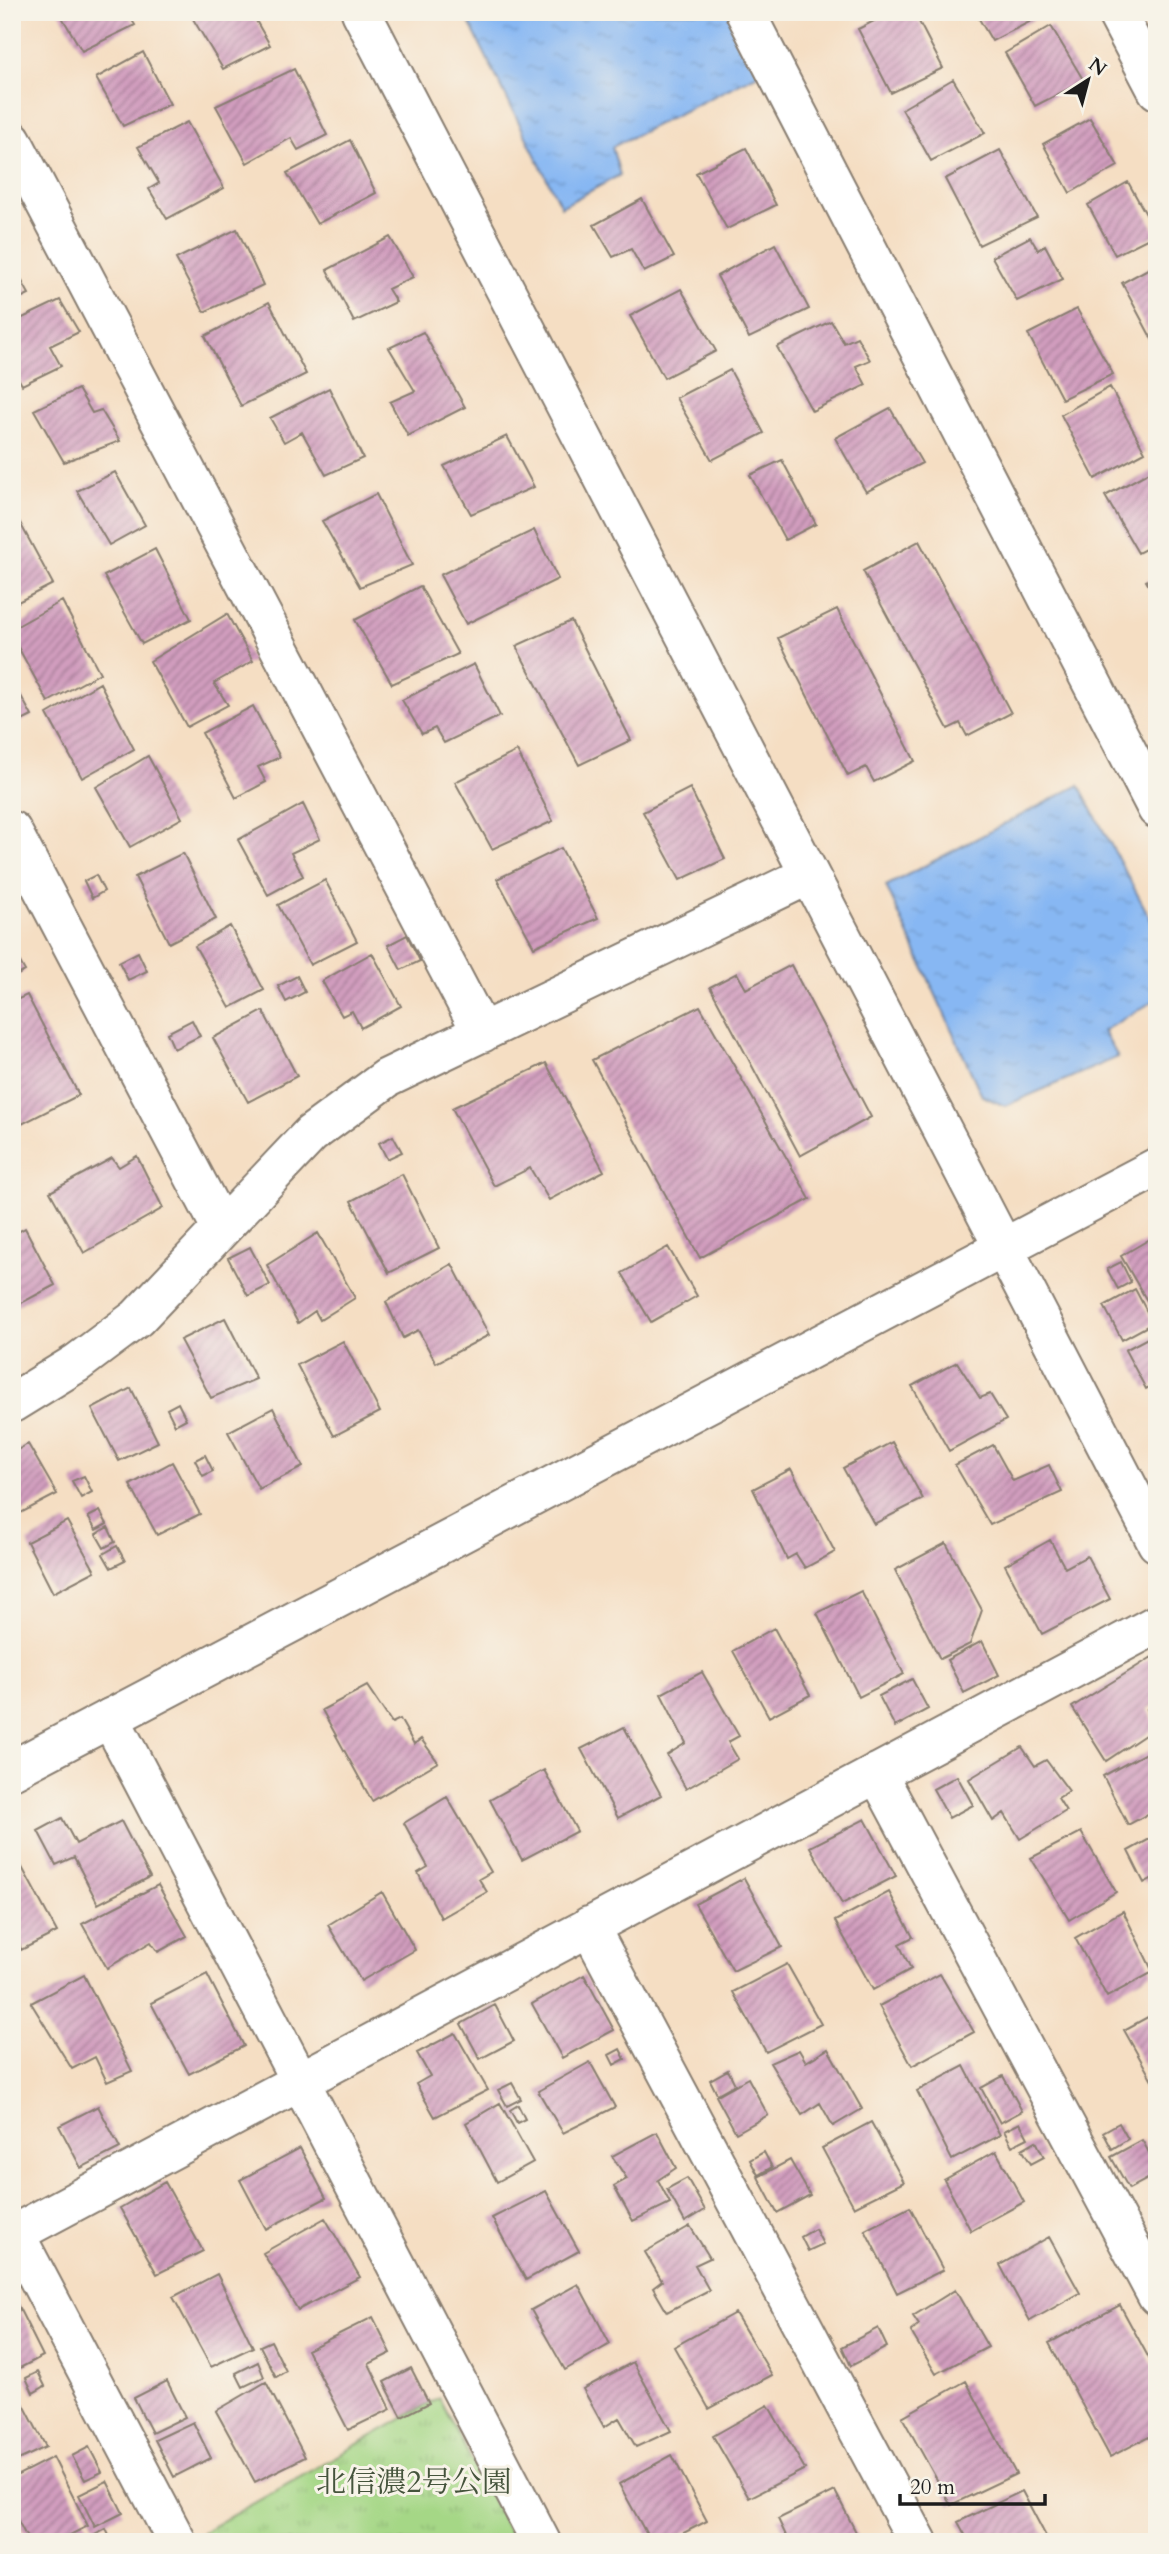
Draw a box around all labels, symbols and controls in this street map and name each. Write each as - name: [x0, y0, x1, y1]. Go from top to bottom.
- north arrow: [1054, 46, 1124, 116]
- text: N: [1083, 52, 1112, 83]
- park label: 北信濃2号公園: [316, 2462, 512, 2503]
- scale bar: [900, 2463, 1045, 2507]
- text: 20 m: [910, 2473, 955, 2502]

